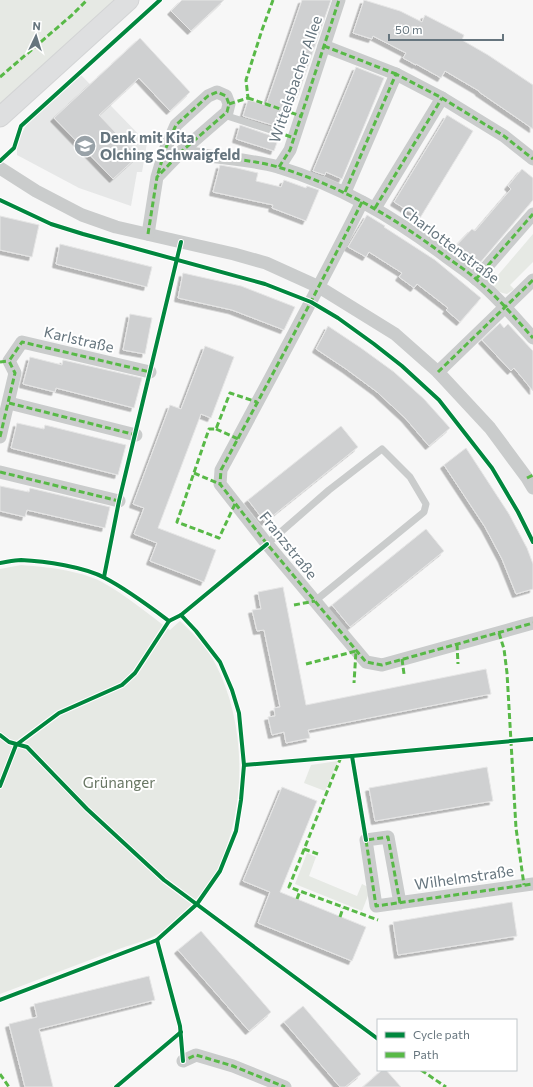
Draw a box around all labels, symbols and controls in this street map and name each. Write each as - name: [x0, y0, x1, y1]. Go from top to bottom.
- street label: Wittelsbacher Allee: [265, 13, 325, 145]
- north arrow: [16, 16, 56, 56]
- scale bar: [389, 16, 503, 42]
- text: N: [32, 19, 41, 32]
- text: 50 m: [395, 22, 423, 36]
- place label: Denk mit Kita Olching Schwaigfeld: [100, 128, 240, 163]
- school or university icon: Denk mit Kita Olching Schwaigfeld: [72, 133, 98, 159]
- street label: Charlottenstraße: [399, 201, 503, 287]
- street label: Karlstraße: [42, 322, 116, 356]
- street label: Franzstraße: [256, 508, 322, 582]
- park label: Grünanger: [83, 773, 155, 791]
- street label: Wilhelmstraße: [413, 861, 515, 893]
- legend: [377, 1019, 517, 1071]
- text: Cycle path: [413, 1027, 470, 1041]
- text: Path: [413, 1047, 439, 1061]

